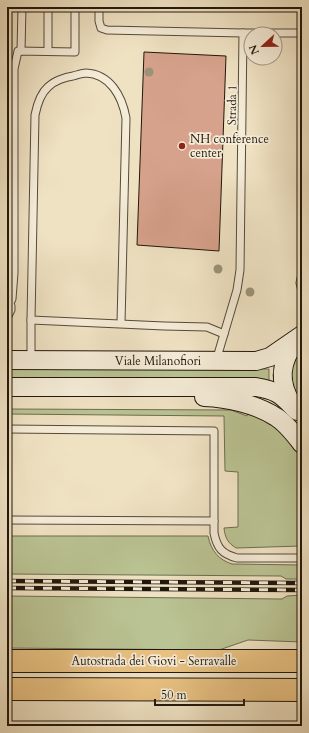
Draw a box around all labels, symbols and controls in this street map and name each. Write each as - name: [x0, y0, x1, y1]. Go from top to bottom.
- north arrow: [243, 26, 283, 66]
- text: N: [245, 42, 263, 57]
- street label: Strada 1: [224, 85, 240, 125]
- place label: NH conference center: [190, 131, 269, 161]
- marker: NH conference center: [177, 141, 187, 151]
- street label: Viale Milanofiori: [115, 353, 202, 369]
- street label: Autostrada dei Giovi - Serravalle: [72, 653, 236, 669]
- scale bar: [155, 681, 244, 707]
- text: 50 m: [161, 687, 188, 703]

